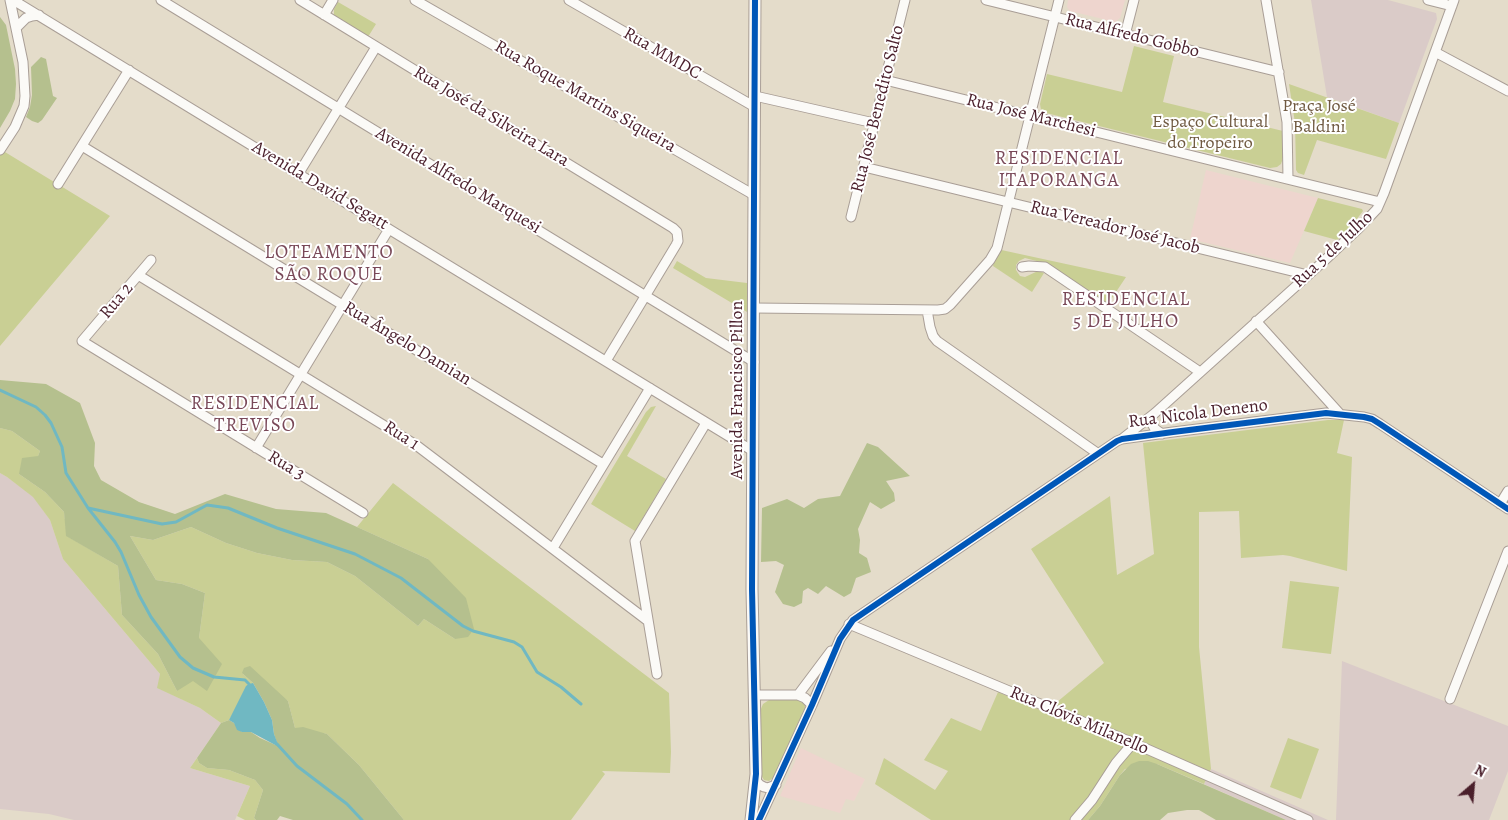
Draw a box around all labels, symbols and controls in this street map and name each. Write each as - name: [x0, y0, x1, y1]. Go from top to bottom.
- street label: Rua Alfredo Gobbo: [1063, 9, 1201, 63]
- street label: Rua MMDC: [619, 23, 705, 85]
- street label: Rua José Benedito Salto: [847, 23, 909, 195]
- street label: Rua Roque Martins Siqueira: [490, 36, 680, 158]
- street label: Rua José da Silveira Lara: [409, 62, 573, 172]
- street label: Rua José Marchesi: [964, 89, 1098, 143]
- park label: Praça José Baldini: [1282, 96, 1356, 138]
- park label: Espaço Cultural do Tropeiro: [1152, 112, 1268, 154]
- street label: Avenida Alfredo Marquesi: [371, 123, 545, 239]
- street label: Avenida David Segatt: [248, 137, 392, 235]
- district label: RESIDENCIAL ITAPORANGA: [993, 148, 1125, 192]
- street label: Rua Vereador José Jacob: [1028, 196, 1202, 260]
- street label: Rua 5 de Julho: [1288, 207, 1378, 293]
- district label: LOTEAMENTO SÃO ROQUE: [263, 242, 395, 286]
- street label: Rua 2: [96, 278, 138, 324]
- district label: RESIDENCIAL 5 DE JULHO: [1060, 289, 1192, 333]
- street label: Rua Ângelo Damian: [339, 297, 475, 391]
- street label: Avenida Francisco Pillon: [727, 301, 749, 479]
- district label: RESIDENCIAL TREVISO: [189, 393, 321, 437]
- street label: Rua Nicola Deneno: [1127, 395, 1269, 433]
- street label: Rua 1: [379, 417, 423, 455]
- street label: Rua 3: [263, 447, 309, 485]
- street label: Rua Clóvis Milanello: [1006, 682, 1152, 760]
- north arrow: [1448, 760, 1498, 810]
- text: N: [1471, 760, 1489, 782]

